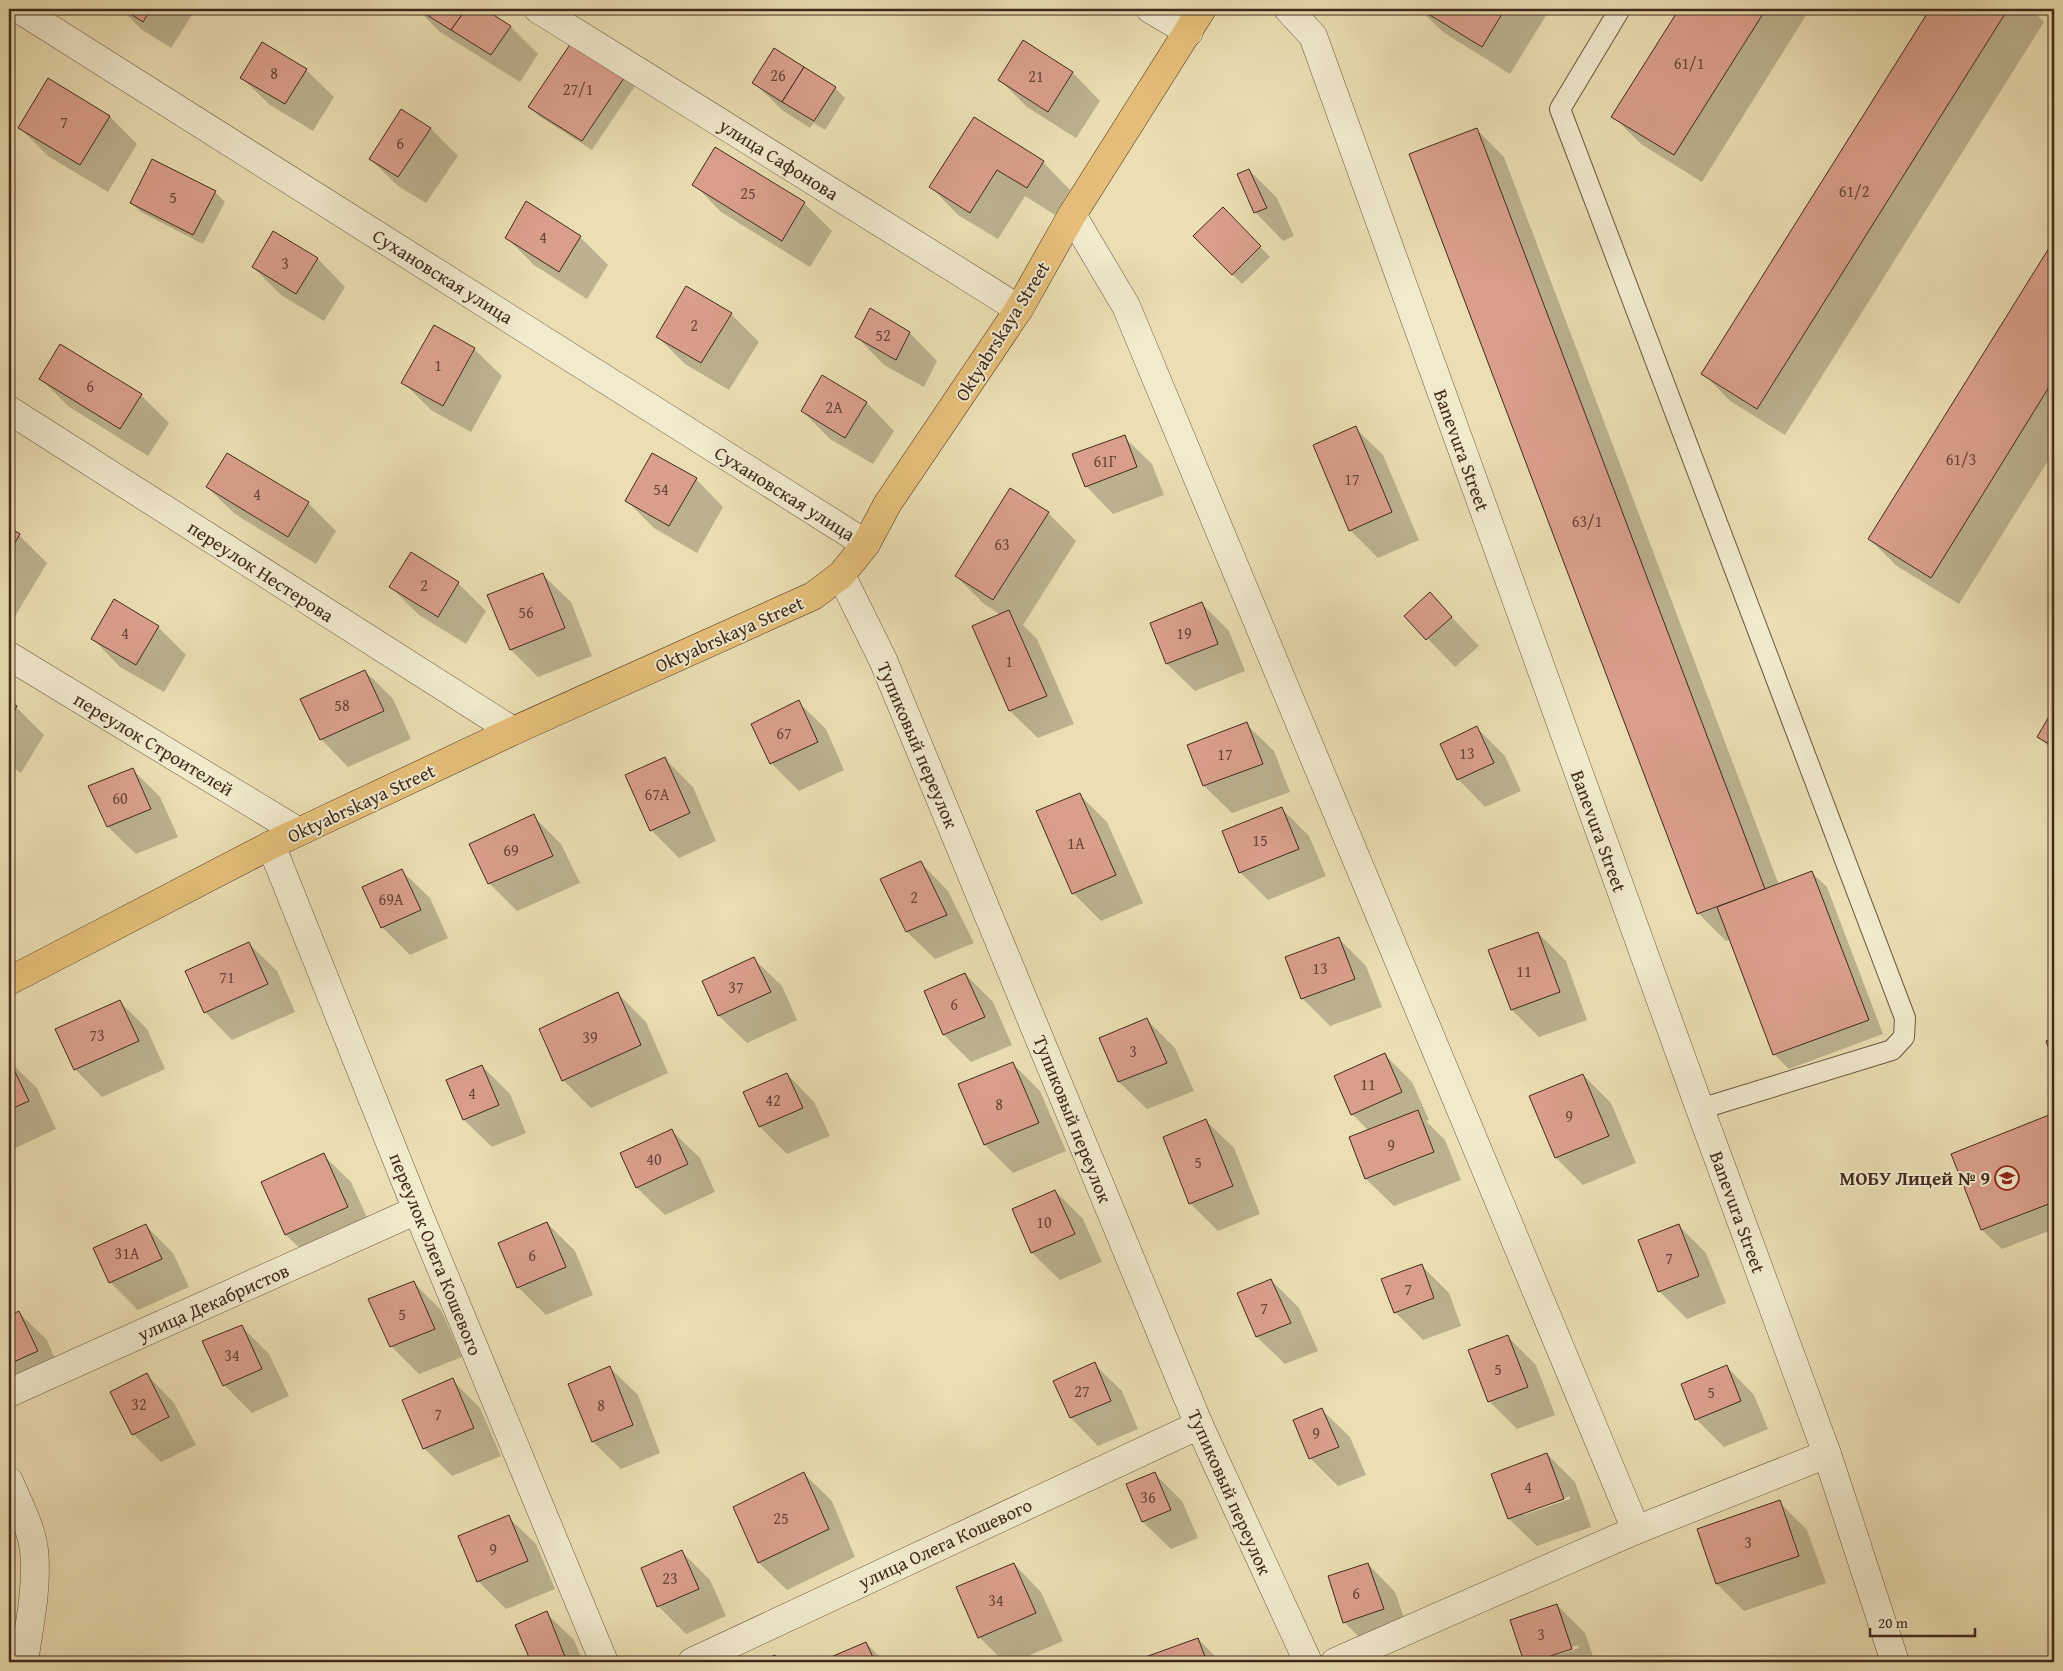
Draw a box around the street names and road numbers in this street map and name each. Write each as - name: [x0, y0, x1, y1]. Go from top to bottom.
- street label: улица Сафонова: [713, 110, 844, 207]
- street label: Сухановская улица: [367, 221, 519, 331]
- street label: Oktyabrskaya Street: [948, 255, 1056, 406]
- street label: Banevura Street: [1427, 385, 1497, 515]
- street label: Сухановская улица: [709, 438, 861, 548]
- street label: переулок Нестерова: [182, 513, 340, 629]
- street label: Oktyabrskaya Street: [650, 588, 808, 679]
- street label: Тупиковый переулок: [870, 657, 966, 833]
- street label: переулок Строителей: [69, 685, 239, 803]
- street label: Oktyabrskaya Street: [282, 756, 440, 850]
- street label: Banevura Street: [1564, 766, 1634, 896]
- street label: Тупиковый переулок: [1027, 1031, 1119, 1207]
- street label: Banevura Street: [1703, 1147, 1773, 1277]
- street label: переулок Олега Кошевого: [383, 1148, 489, 1360]
- street label: улица Декабристов: [132, 1256, 293, 1348]
- street label: Тупиковый переулок: [1181, 1405, 1279, 1579]
- street label: улица Олега Кошевого: [853, 1490, 1037, 1596]

